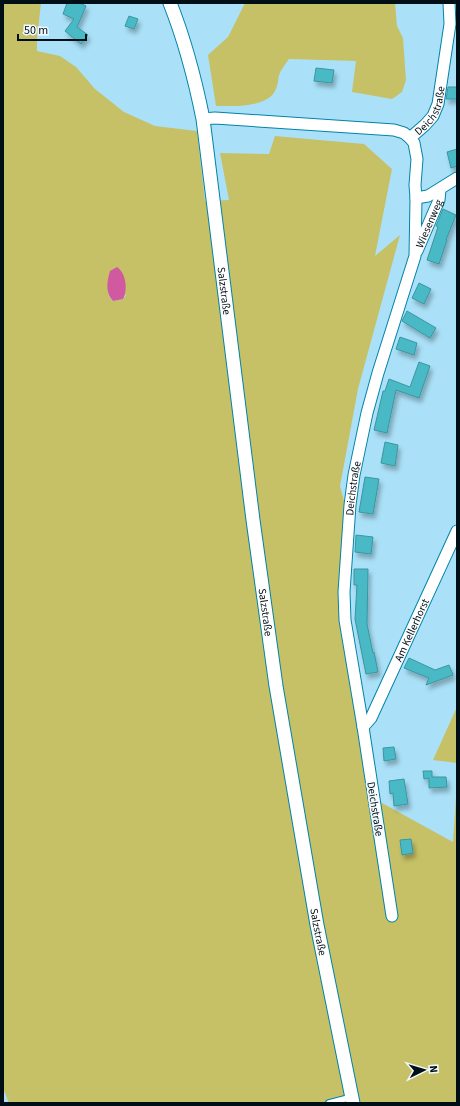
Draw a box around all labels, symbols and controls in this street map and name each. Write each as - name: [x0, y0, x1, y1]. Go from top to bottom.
- scale bar: [18, 16, 86, 42]
- text: 50 m: [24, 22, 48, 39]
- street label: Deichstraße: [411, 85, 448, 138]
- street label: Wiesenweg: [412, 196, 446, 250]
- street label: Salzstraße: [214, 266, 235, 316]
- street label: Deichstraße: [342, 459, 364, 516]
- street label: Salzstraße: [255, 587, 277, 638]
- street label: Am Kellerhorst: [391, 596, 433, 664]
- street label: Deichstraße: [363, 781, 387, 838]
- street label: Salzstraße: [307, 907, 331, 957]
- north arrow: [404, 1050, 444, 1090]
- text: N: [426, 1065, 441, 1073]

